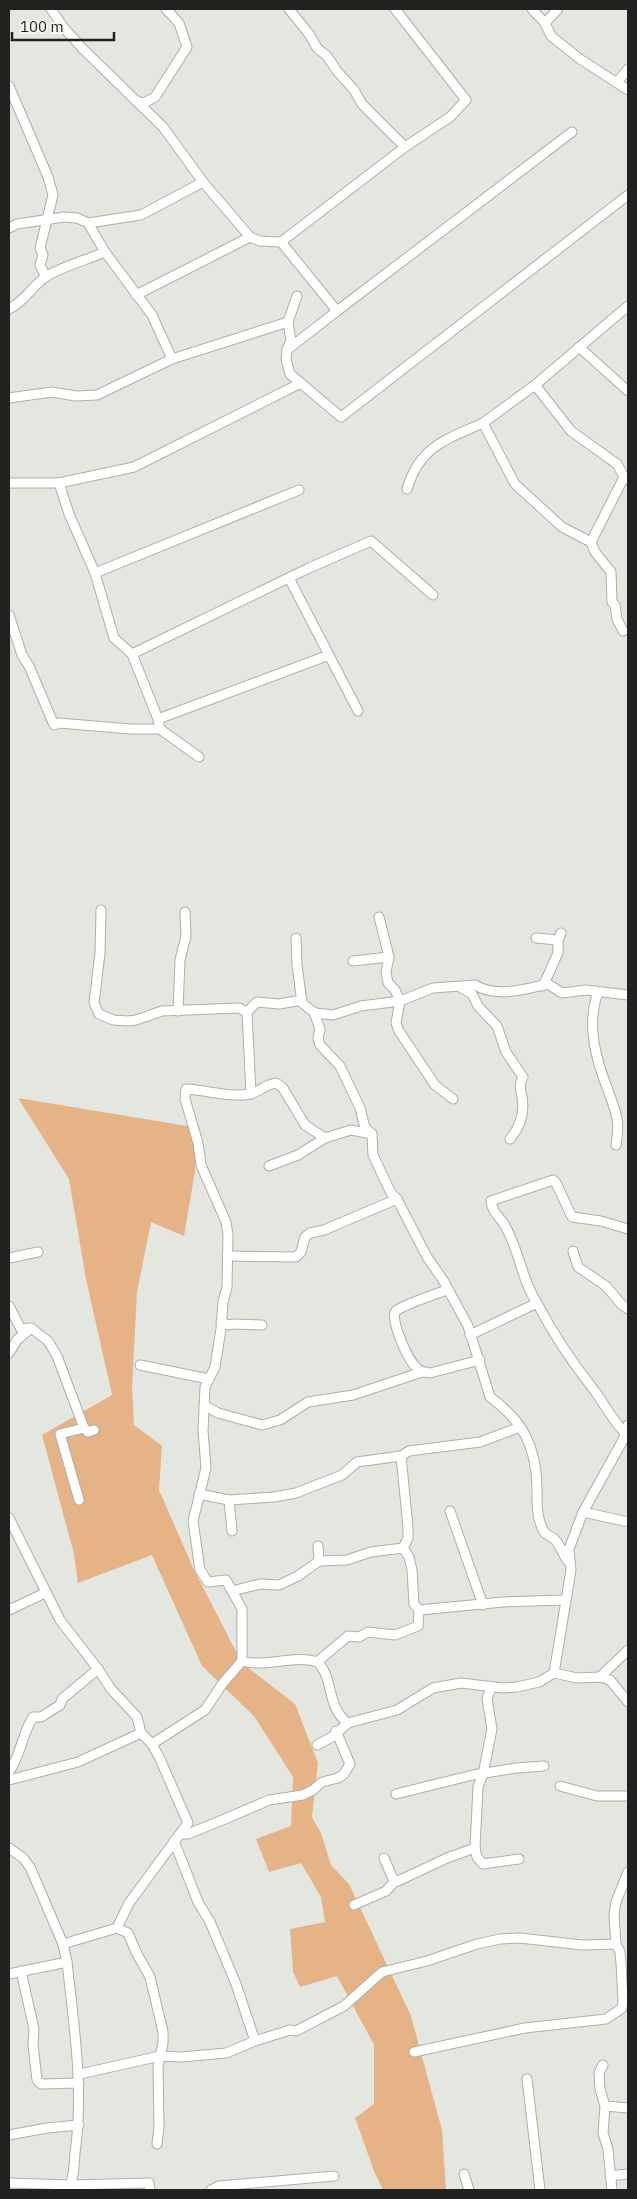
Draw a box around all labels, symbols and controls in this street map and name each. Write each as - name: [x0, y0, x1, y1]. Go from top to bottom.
- scale bar: [12, 10, 115, 42]
- text: 100 m: [20, 17, 64, 36]

